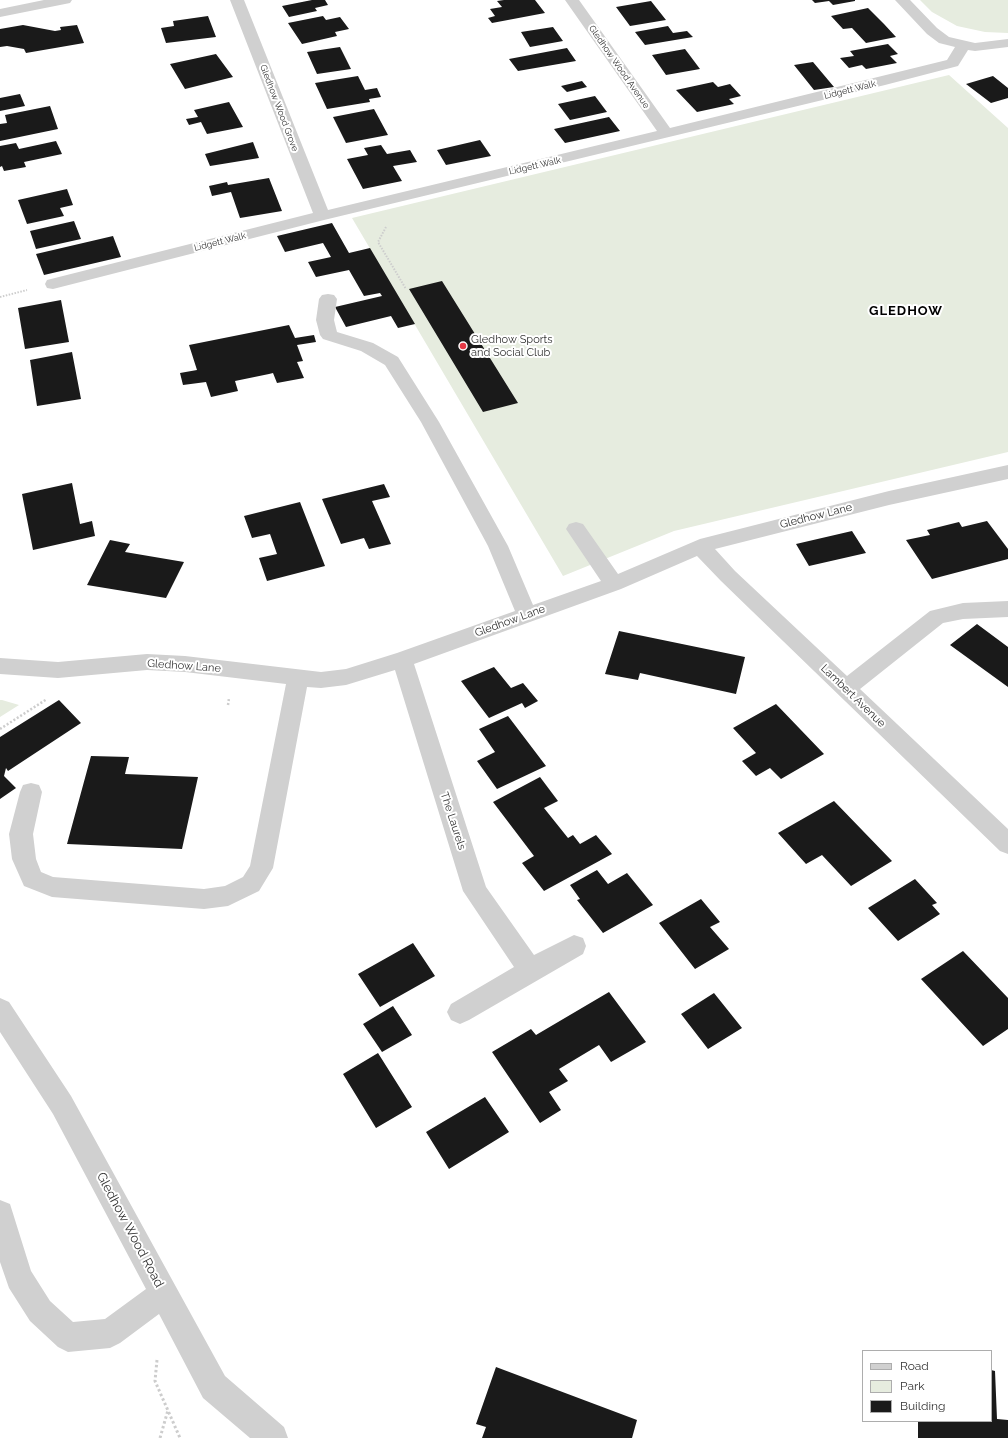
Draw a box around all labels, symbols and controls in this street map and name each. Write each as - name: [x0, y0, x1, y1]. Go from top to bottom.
- street label: Gledhow Wood Avenue: [586, 23, 652, 111]
- street label: Gledhow Wood Grove: [258, 63, 300, 153]
- street label: Lidgett Walk: [823, 78, 877, 102]
- street label: Lidgett Walk: [508, 155, 562, 177]
- street label: Lidgett Walk: [193, 230, 247, 254]
- district label: GLEDHOW: [869, 303, 943, 319]
- place label: Gledhow Sports and Social Club: [471, 333, 553, 359]
- marker: Gledhow Sports and Social Club: [458, 341, 468, 351]
- street label: Gledhow Lane: [779, 501, 853, 531]
- street label: Gledhow Lane: [473, 602, 547, 640]
- street label: Gledhow Lane: [147, 657, 221, 675]
- street label: Lambert Avenue: [818, 662, 888, 730]
- street label: The Laurels: [437, 791, 469, 851]
- street label: Gledhow Wood Road: [93, 1170, 167, 1290]
- legend: [862, 1350, 992, 1422]
- text: Road: [900, 1359, 929, 1373]
- text: Park: [900, 1379, 925, 1393]
- text: Building: [900, 1399, 946, 1413]

